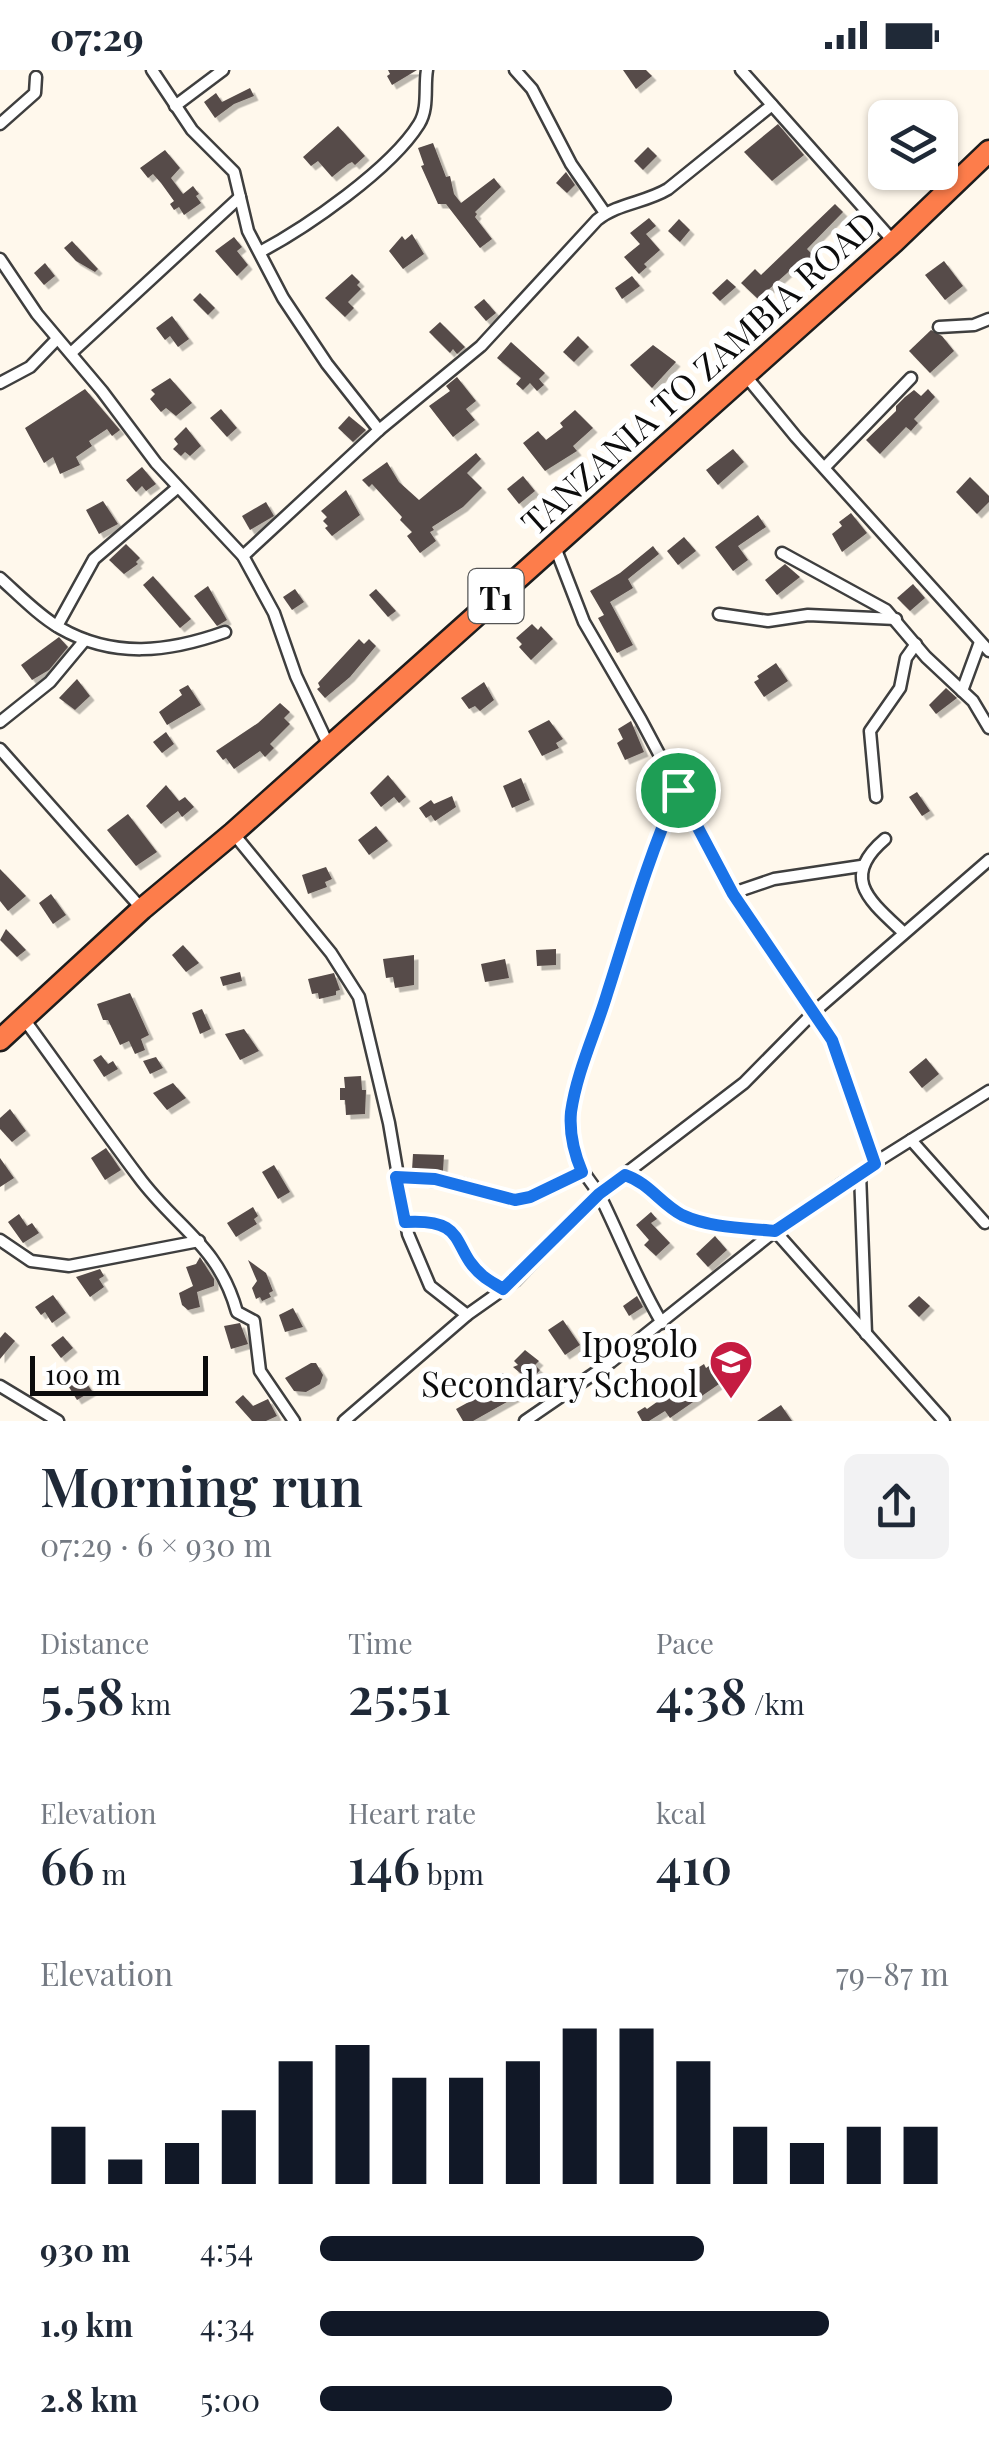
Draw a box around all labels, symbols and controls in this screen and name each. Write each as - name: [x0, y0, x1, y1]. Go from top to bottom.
- text: 07:29: [50, 10, 144, 61]
- map controls: [868, 100, 958, 190]
- button: layers: [868, 100, 958, 190]
- street label: TANZANIA TO ZAMBIA ROAD: [510, 200, 886, 544]
- road number: T1: [468, 569, 524, 623]
- pin: [636, 748, 721, 833]
- icon: arrive: [651, 763, 706, 818]
- place label: Ipogolo Secondary School: [421, 1319, 698, 1406]
- school or university icon: Ipogolo Secondary School: [708, 1339, 754, 1400]
- scale bar: [30, 1351, 208, 1396]
- text: 100 m: [45, 1355, 121, 1392]
- text: Morning run: [40, 1447, 363, 1521]
- button: share: [844, 1454, 949, 1559]
- text: 07:29 · 6 × 930 m: [40, 1522, 272, 1565]
- text: Distance: [40, 1624, 149, 1661]
- text: Time: [348, 1624, 413, 1661]
- text: Pace: [656, 1624, 714, 1661]
- text: 5.58: [40, 1661, 125, 1728]
- text: 25:51: [348, 1661, 451, 1728]
- text: 4:38: [656, 1661, 747, 1728]
- text: km: [125, 1685, 171, 1722]
- text: /km: [747, 1685, 805, 1722]
- text: Elevation: [40, 1794, 156, 1831]
- text: Heart rate: [348, 1794, 476, 1831]
- text: kcal: [656, 1794, 706, 1831]
- text: 66: [40, 1831, 95, 1898]
- text: 146: [348, 1831, 420, 1898]
- text: 410: [656, 1831, 732, 1898]
- text: m: [95, 1855, 127, 1892]
- text: bpm: [420, 1855, 484, 1892]
- text: Elevation: [40, 1951, 173, 1994]
- text: 79–87 m: [836, 1951, 949, 1994]
- text: 930 m: [40, 2227, 130, 2270]
- text: 4:54: [200, 2227, 253, 2270]
- text: 1.9 km: [40, 2302, 133, 2345]
- text: 4:34: [200, 2302, 255, 2345]
- text: 2.8 km: [40, 2377, 138, 2420]
- text: 5:00: [200, 2377, 260, 2420]

